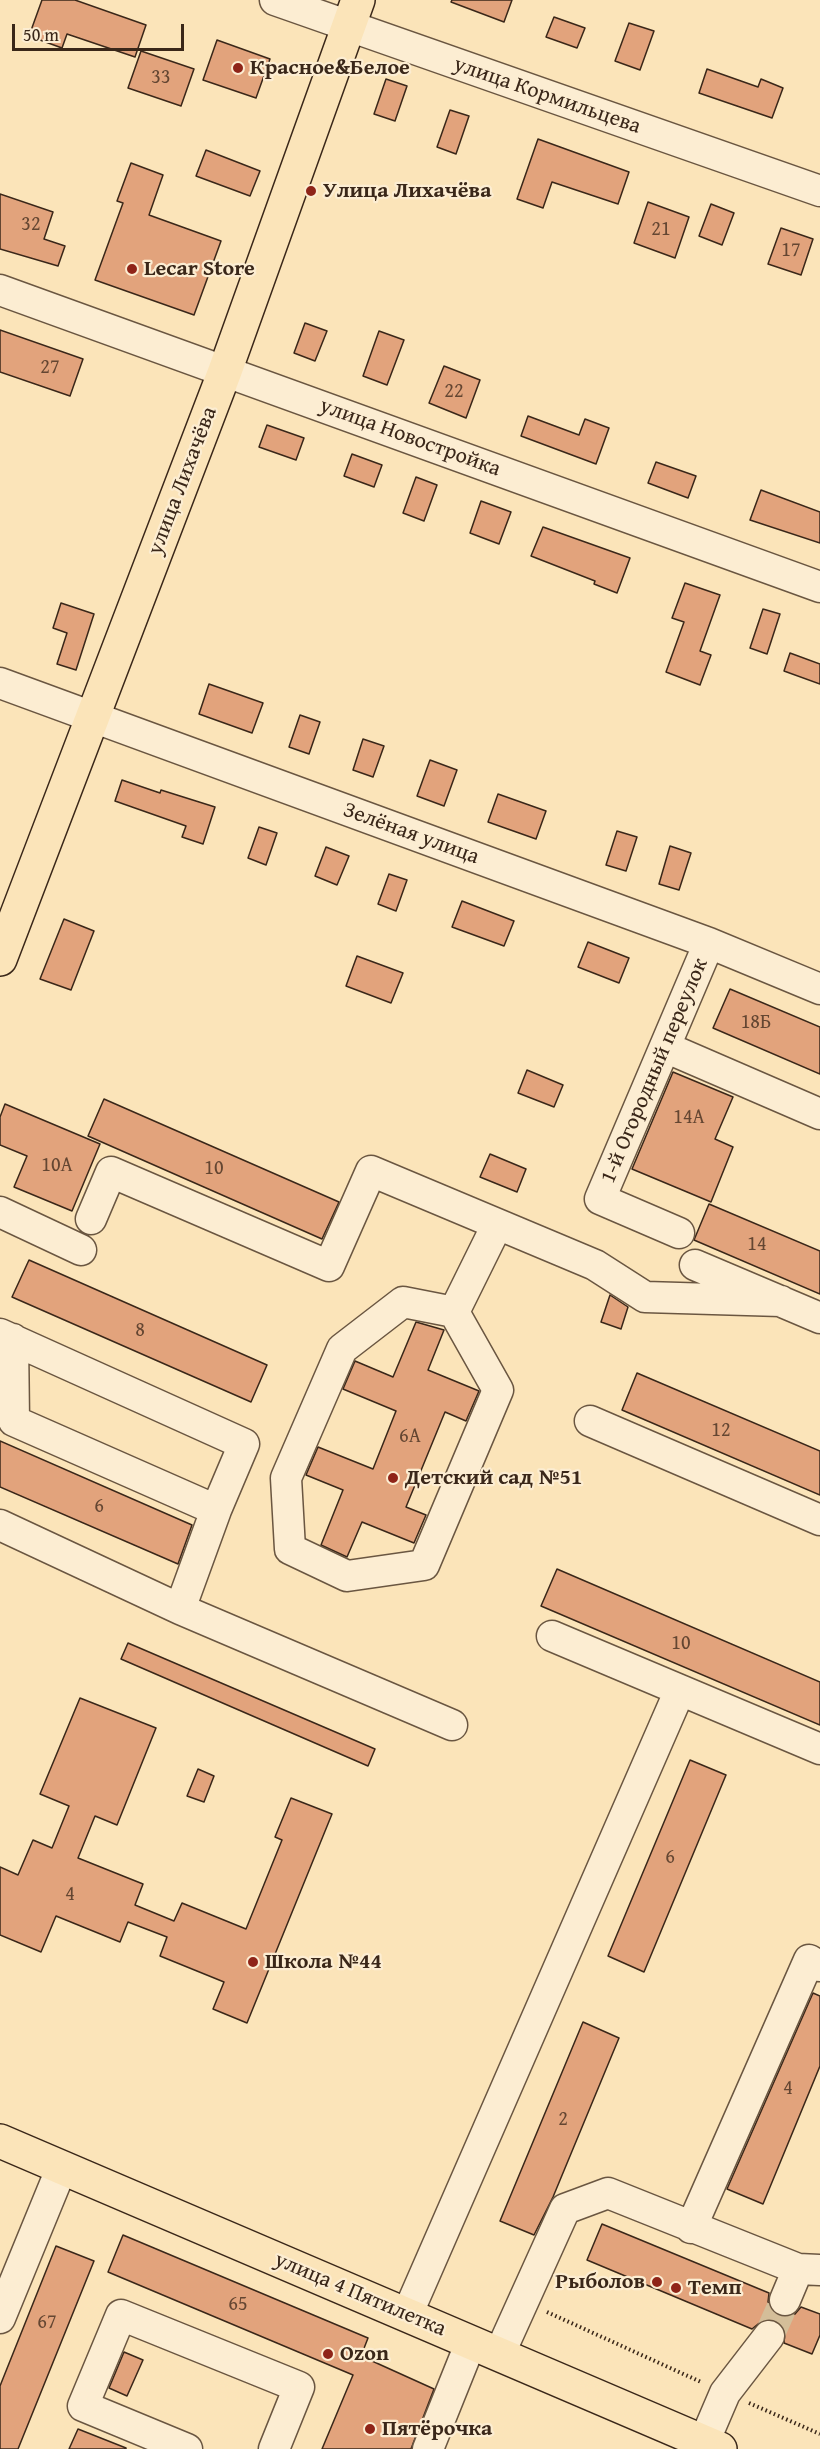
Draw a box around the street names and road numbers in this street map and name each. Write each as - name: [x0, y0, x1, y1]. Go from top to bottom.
- street label: улица Кормильцева: [450, 52, 644, 140]
- street label: улица Новостройка: [316, 393, 504, 483]
- street label: улица Лихачёва: [143, 403, 223, 559]
- street label: Зелёная улица: [339, 797, 483, 871]
- street label: 1-й Огородный переулок: [596, 954, 714, 1188]
- street label: улица 4 Пятилетка: [270, 2247, 450, 2343]

